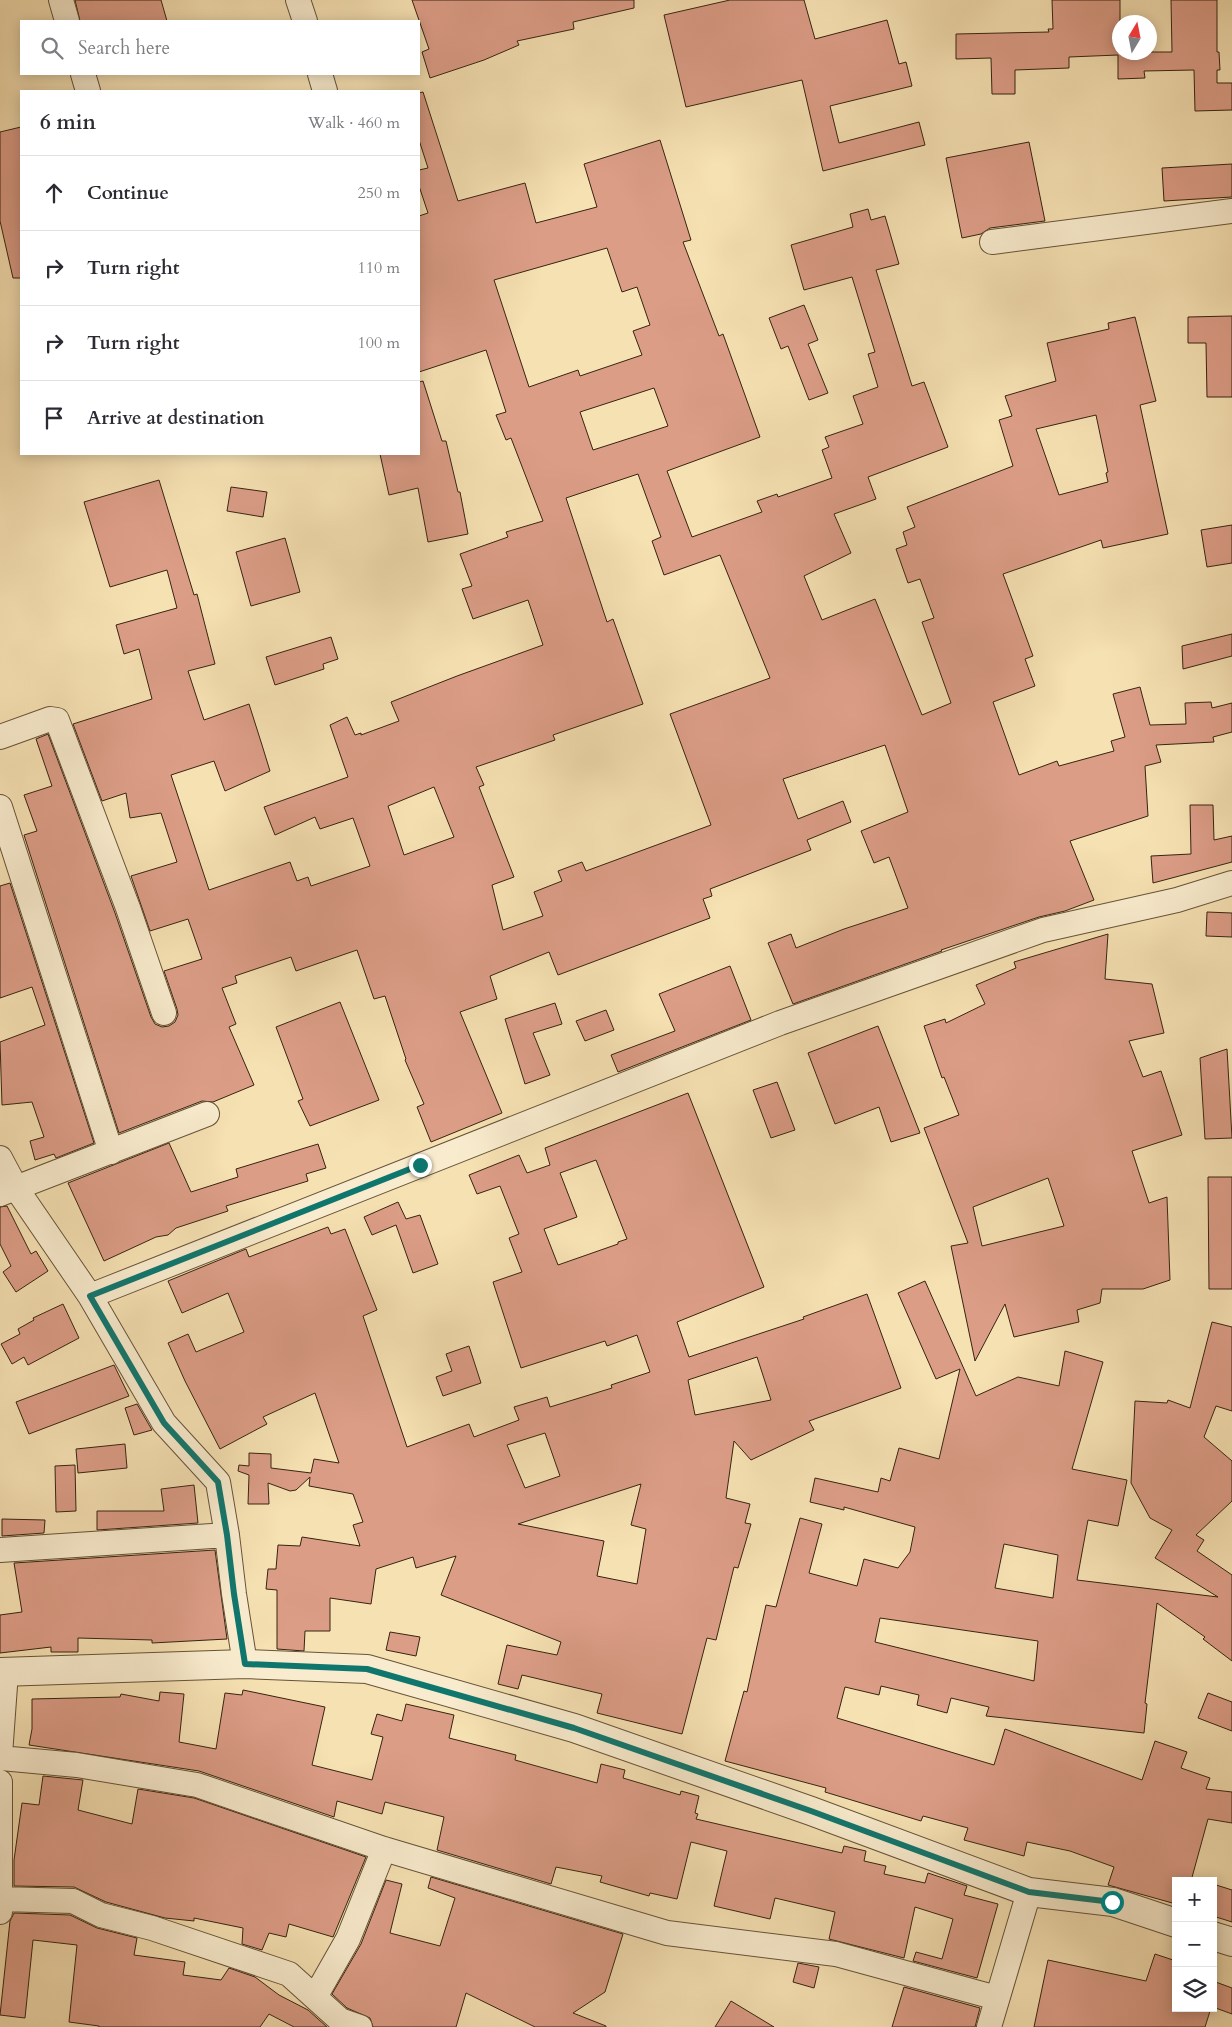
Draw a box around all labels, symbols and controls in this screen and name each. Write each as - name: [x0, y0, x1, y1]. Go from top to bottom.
- north arrow: [1112, 15, 1157, 60]
- search box: [20, 20, 420, 75]
- icon: search: [38, 34, 66, 62]
- text: Search here: [78, 35, 170, 61]
- text: 6 min: [40, 108, 96, 137]
- text: Walk · 460 m: [308, 112, 400, 134]
- icon: ahead: [40, 179, 68, 207]
- text: Continue: [87, 180, 169, 206]
- text: 250 m: [358, 182, 400, 204]
- icon: right: [40, 254, 68, 282]
- text: Turn right: [87, 255, 179, 281]
- text: 110 m: [358, 257, 400, 279]
- icon: right: [40, 329, 68, 357]
- text: Turn right: [87, 330, 179, 356]
- text: 100 m: [358, 332, 400, 354]
- icon: arrive: [40, 404, 68, 432]
- text: Arrive at destination: [87, 405, 264, 431]
- route end: [409, 1154, 432, 1177]
- map controls: [1172, 1877, 1217, 2012]
- button: +: [1172, 1877, 1217, 1922]
- route start: [1101, 1891, 1124, 1914]
- button: −: [1172, 1922, 1217, 1967]
- button: layers: [1172, 1967, 1217, 2012]

